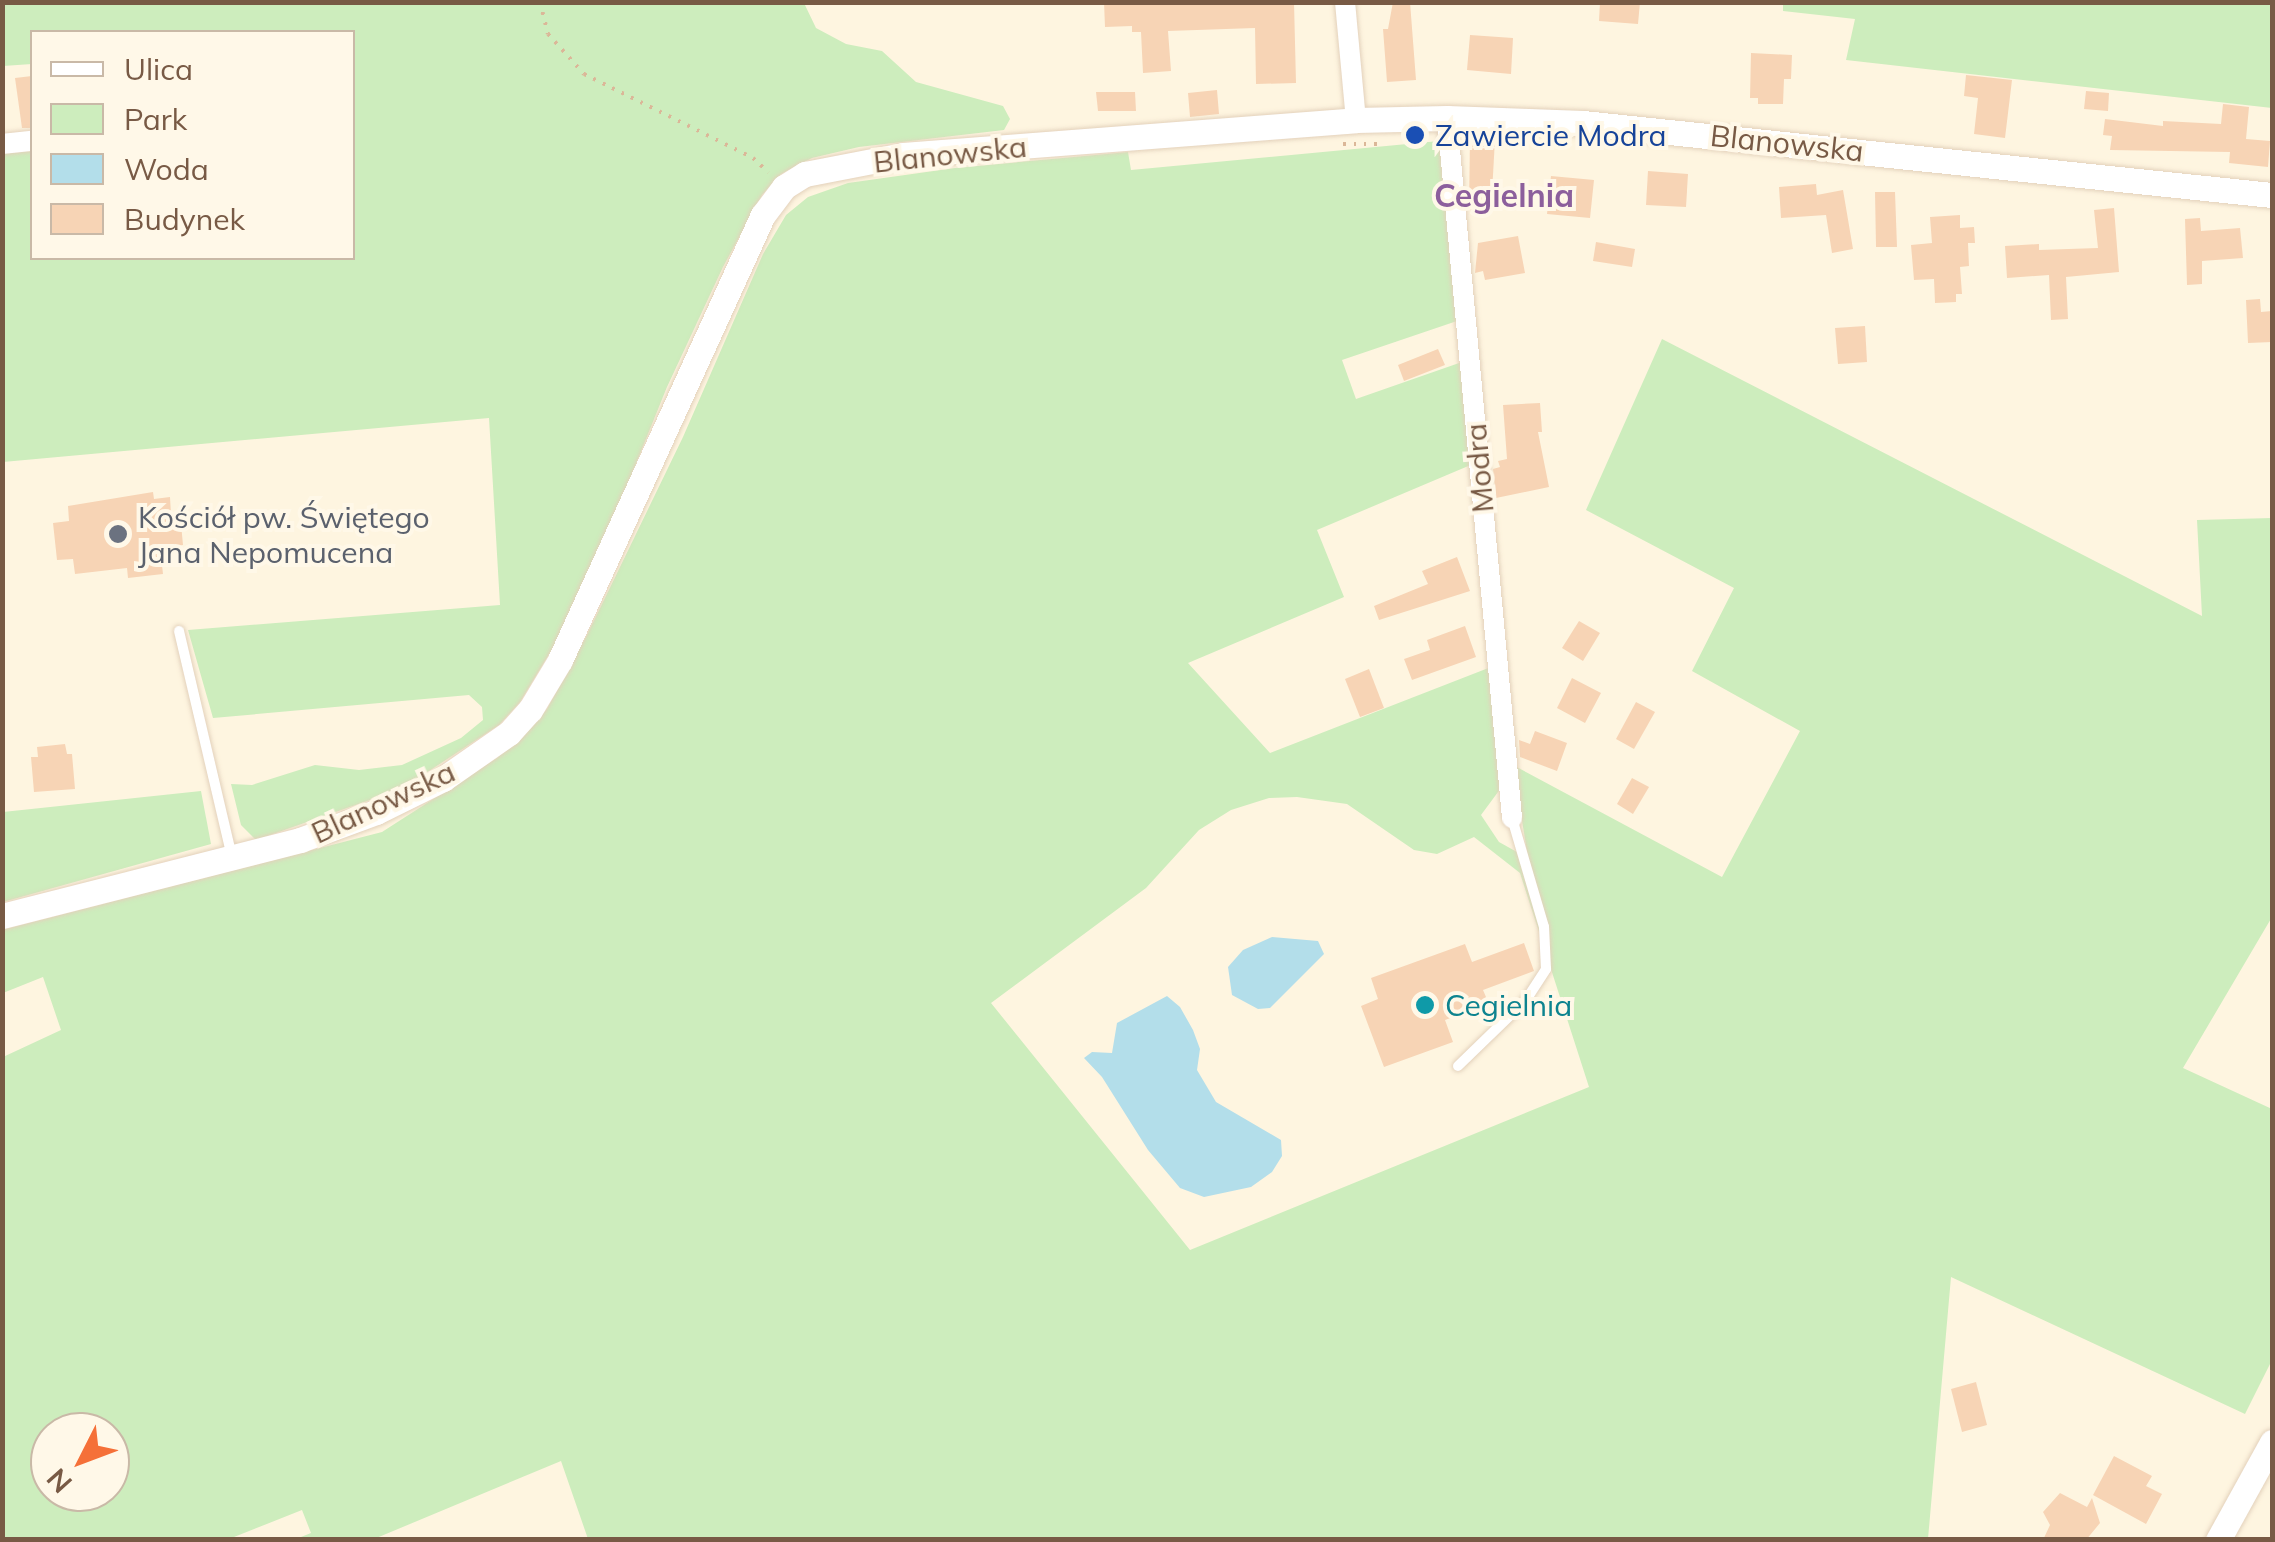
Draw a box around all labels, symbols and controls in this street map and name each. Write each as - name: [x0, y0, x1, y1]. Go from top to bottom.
- legend: [30, 30, 355, 260]
- text: Ulica: [124, 50, 193, 88]
- text: Park: [124, 100, 187, 138]
- place label: Zawiercie Modra: [1435, 117, 1666, 153]
- street label: Blanowska: [1709, 117, 1865, 169]
- marker: Zawiercie Modra: [1404, 124, 1426, 146]
- street label: Blanowska: [872, 128, 1028, 180]
- text: Woda: [124, 150, 209, 188]
- district label: Cegielnia: [1434, 176, 1574, 214]
- text: Budynek: [124, 200, 245, 238]
- street label: Modra: [1457, 422, 1501, 514]
- place label: Kościół pw. Świętego Jana Nepomucena: [138, 499, 430, 570]
- marker: Kościół pw. Świętego Jana Nepomucena: [107, 523, 129, 545]
- street label: Blanowska: [306, 753, 460, 851]
- place label: Cegielnia: [1445, 987, 1572, 1023]
- marker: Cegielnia: [1414, 994, 1436, 1016]
- north arrow: [30, 1412, 130, 1512]
- text: N: [39, 1462, 79, 1501]

